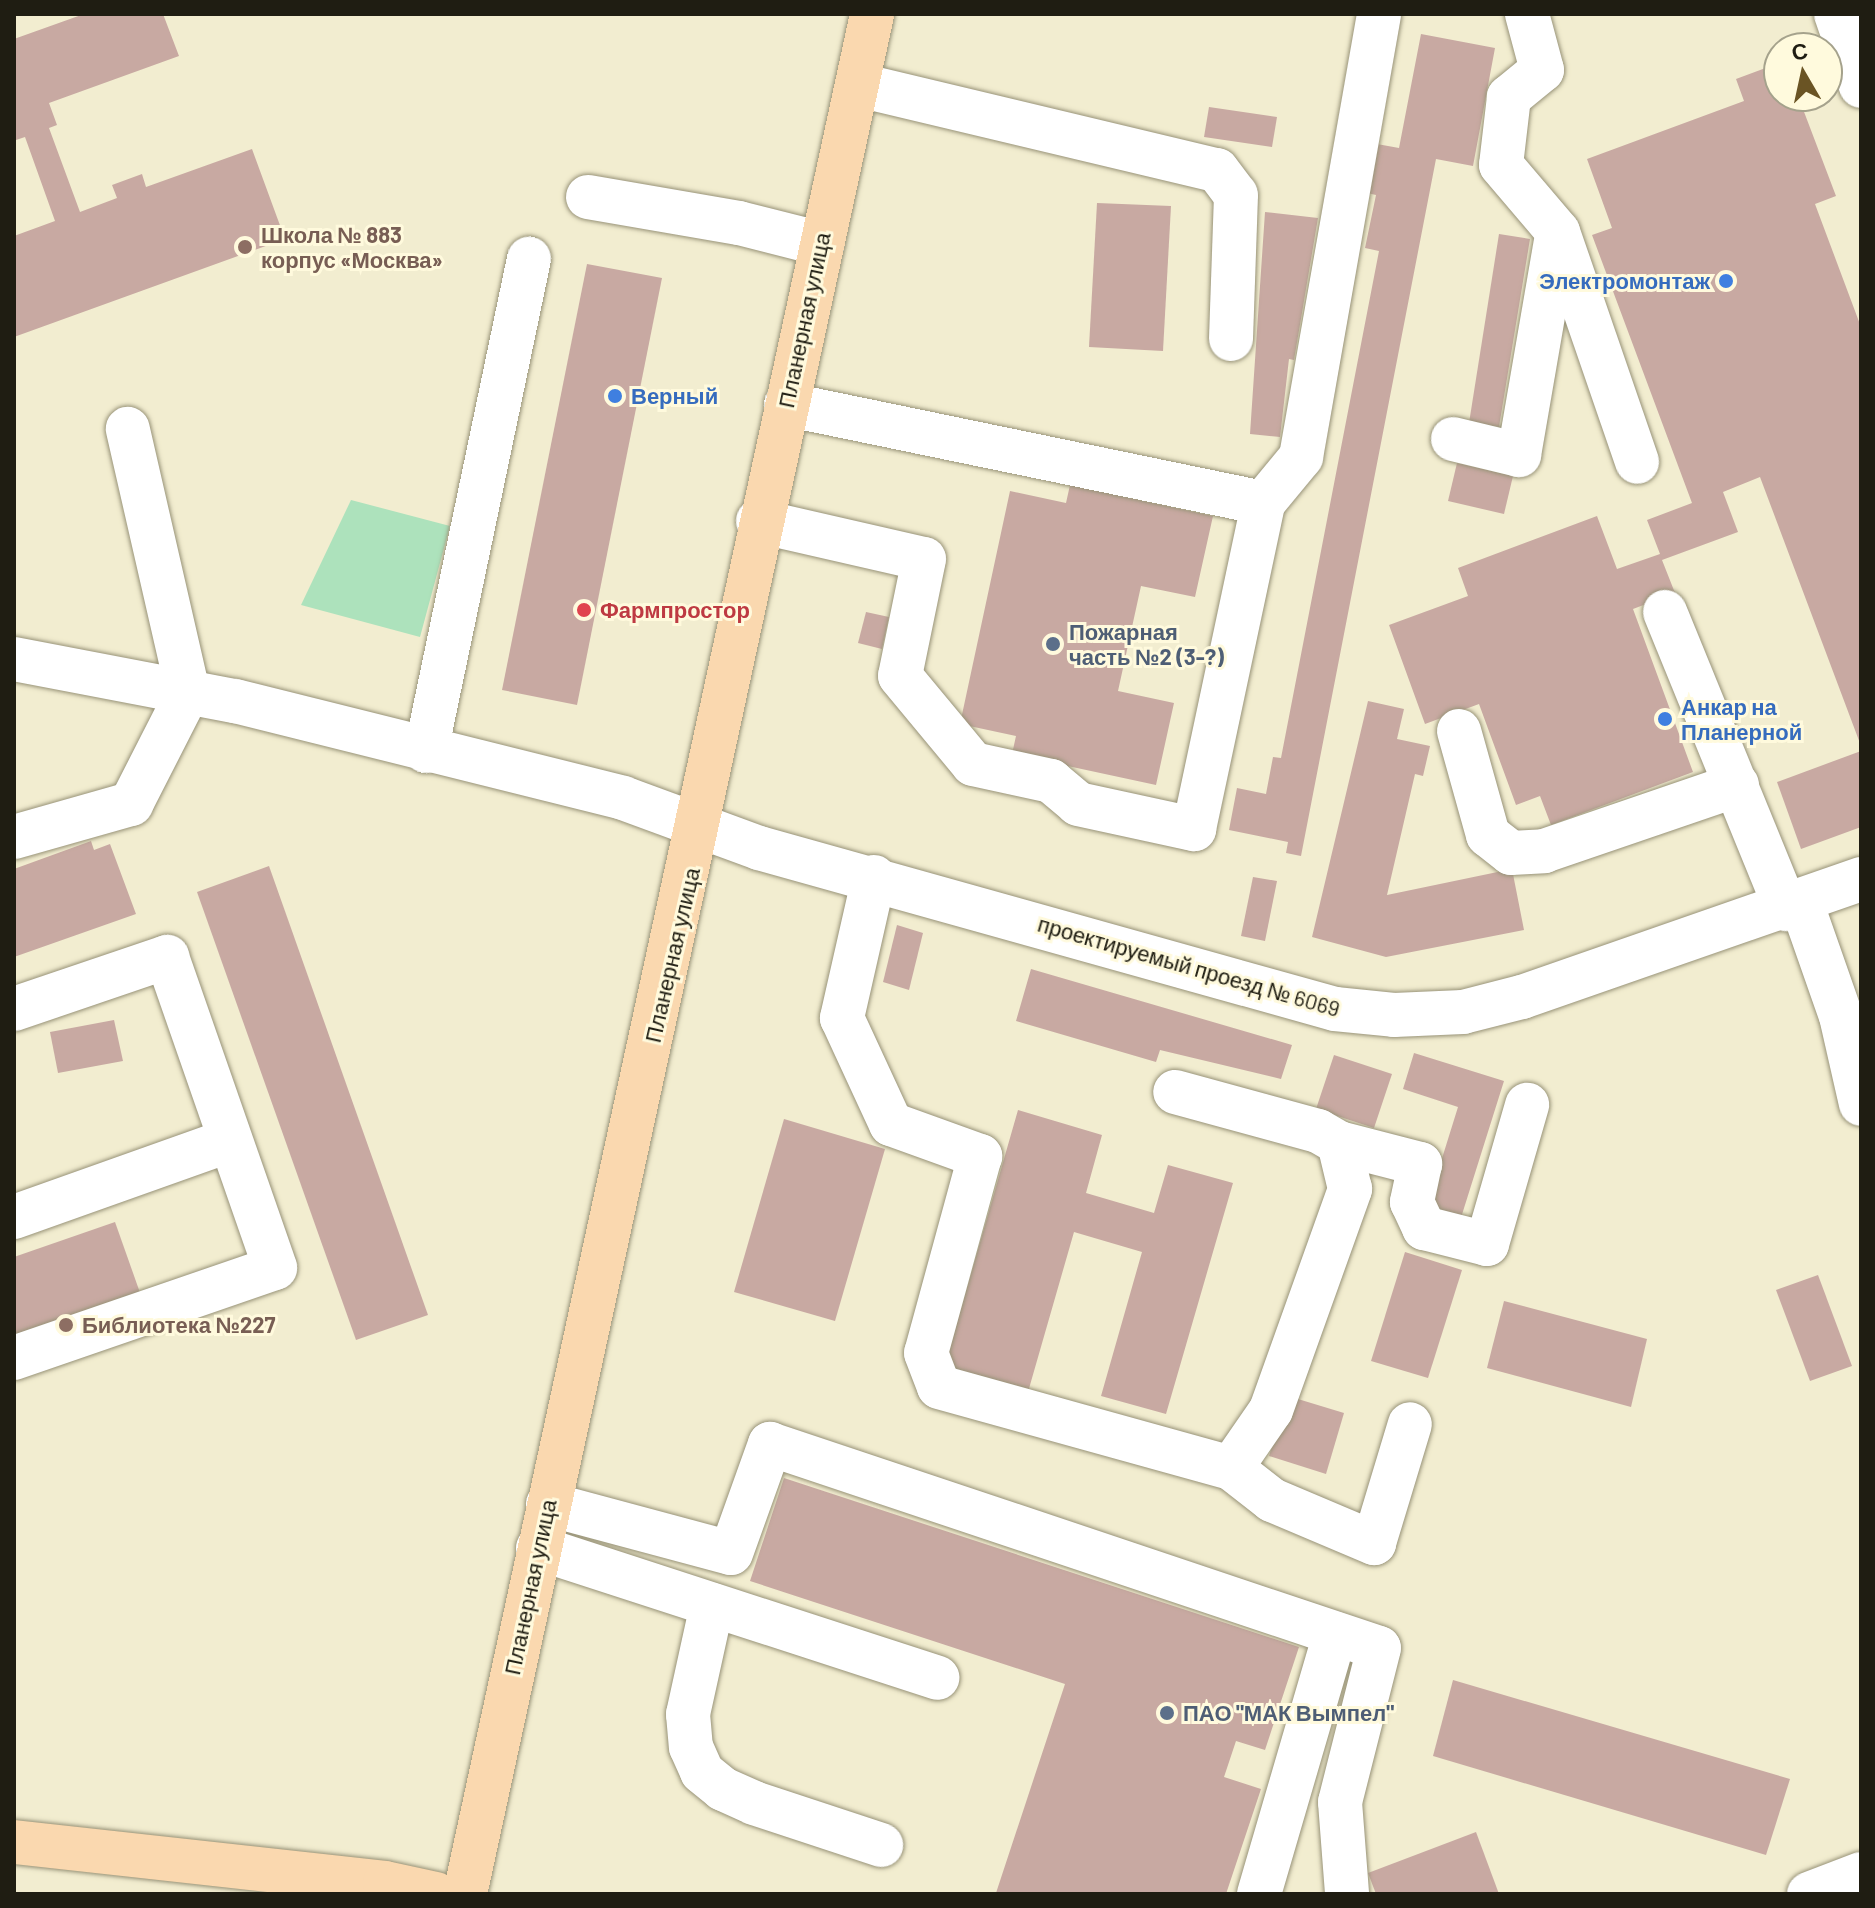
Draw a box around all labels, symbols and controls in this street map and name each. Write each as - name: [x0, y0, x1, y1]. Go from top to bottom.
- north arrow: [1763, 32, 1843, 112]
- text: С: [1790, 36, 1809, 64]
- place label: Школа № 883 корпус «Москва»: [261, 221, 443, 272]
- street label: Планерная улица: [773, 230, 835, 410]
- marker: Школа № 883 корпус «Москва»: [236, 238, 254, 256]
- place label: Электромонтаж: [1539, 268, 1710, 294]
- marker: Электромонтаж: [1717, 272, 1735, 290]
- place label: Верный: [631, 383, 718, 409]
- marker: Верный: [606, 387, 624, 405]
- place label: Фармпростор: [600, 597, 750, 623]
- marker: Фармпростор: [575, 601, 593, 619]
- place label: Пожарная часть №2 (3-?): [1069, 618, 1224, 670]
- marker: Пожарная часть №2 (3-?): [1044, 635, 1062, 653]
- place label: Анкар на Планерной: [1681, 693, 1802, 744]
- marker: Анкар на Планерной: [1656, 710, 1674, 728]
- street label: Планерная улица: [639, 865, 705, 1045]
- street label: проектируемый проезд № 6069: [1035, 910, 1343, 1022]
- place label: Библиотека №227: [82, 1312, 276, 1338]
- marker: Библиотека №227: [57, 1316, 75, 1334]
- street label: Планерная улица: [499, 1497, 561, 1677]
- place label: ПАО "МАК Вымпел": [1183, 1700, 1394, 1726]
- marker: ПАО "МАК Вымпел": [1158, 1704, 1176, 1722]

